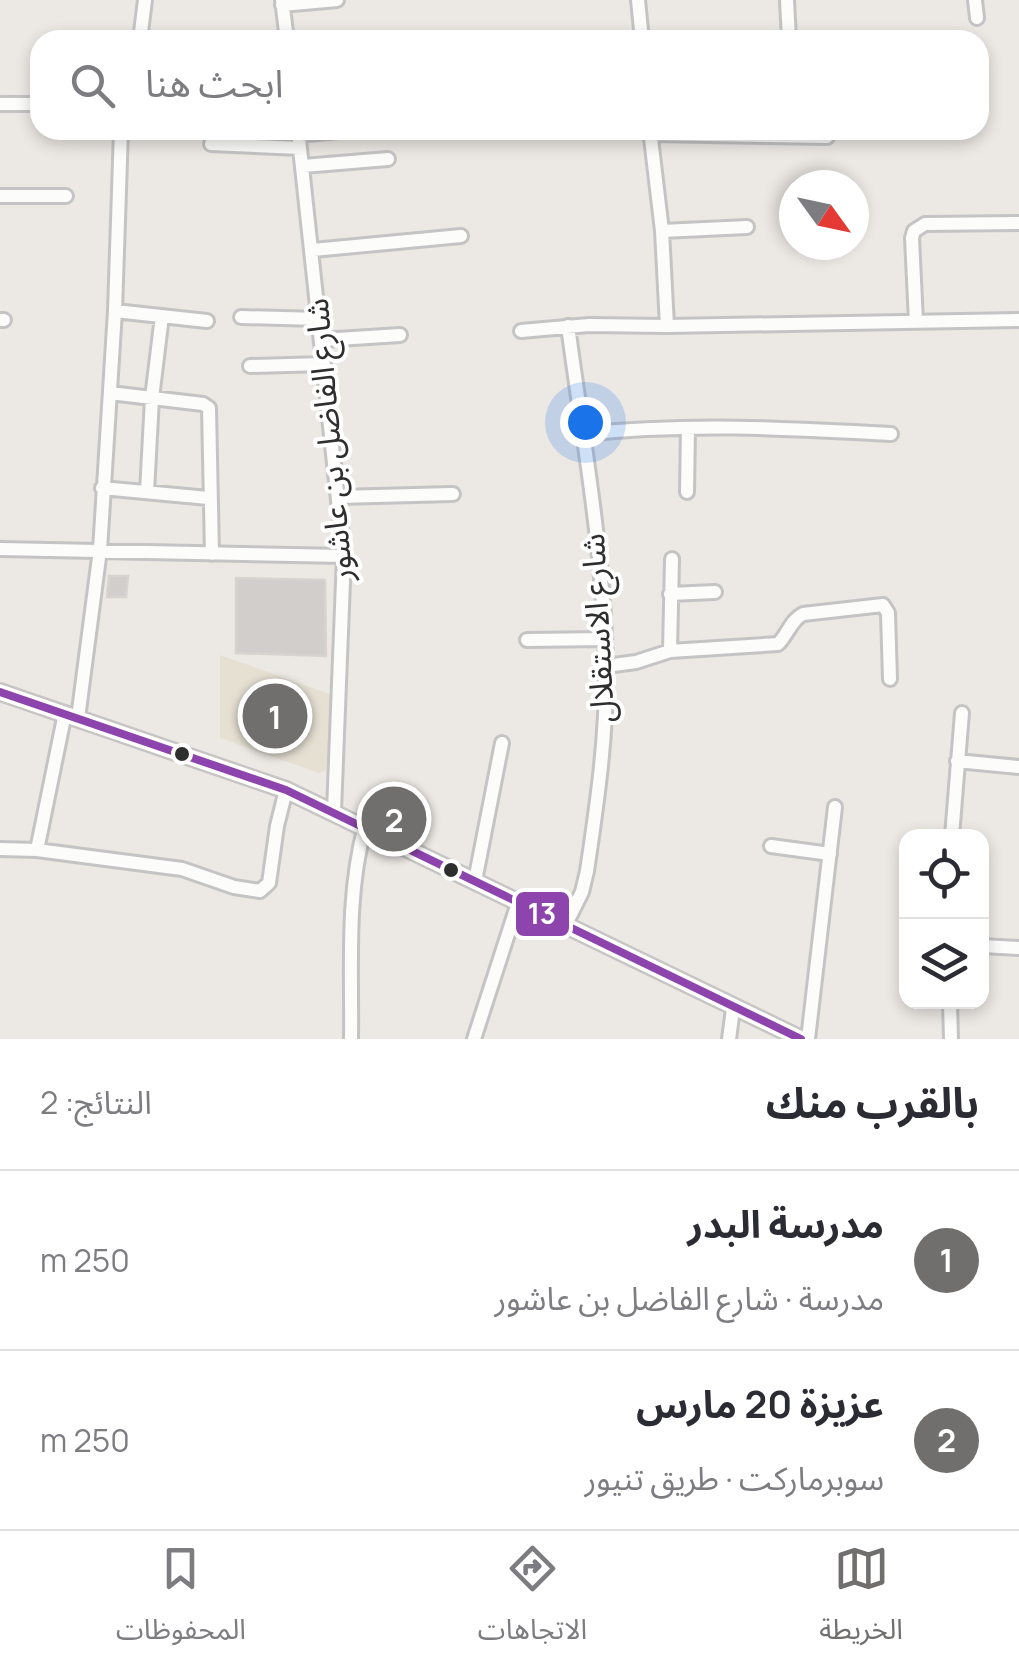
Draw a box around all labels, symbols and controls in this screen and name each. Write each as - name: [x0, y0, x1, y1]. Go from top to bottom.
- search box: [30, 30, 989, 140]
- text: ابحث هنا: [145, 56, 284, 108]
- icon: search: [65, 58, 120, 113]
- north arrow: [779, 170, 869, 260]
- street label: شارع الفاضل بن عاشور: [294, 296, 365, 585]
- your location: [560, 397, 611, 448]
- street label: شارع الاستقلال: [570, 532, 627, 724]
- pin: 1: [242, 678, 308, 754]
- unlabelled marker: [172, 744, 192, 764]
- pin: 2: [362, 782, 426, 856]
- map controls: [899, 829, 989, 1009]
- button: locate: [899, 829, 989, 919]
- unlabelled marker: [441, 860, 461, 880]
- line badge: 13: [514, 890, 571, 938]
- text: 13: [528, 894, 556, 932]
- button: layers: [899, 919, 989, 1009]
- text: بالقرب منك: [766, 1073, 979, 1131]
- text: النتائج: 2: [40, 1080, 152, 1124]
- text: مدرسة البدر: [687, 1197, 884, 1249]
- text: 250 m: [40, 1238, 130, 1282]
- text: 1: [939, 1238, 954, 1282]
- text: مدرسة · شارع الفاضل بن عاشور: [494, 1276, 884, 1320]
- text: عزيزة 20 مارس: [636, 1377, 884, 1429]
- text: 250 m: [40, 1418, 130, 1462]
- text: 2: [937, 1418, 956, 1462]
- text: سوبرماركت · طريق تنيور: [584, 1456, 884, 1500]
- tab: المحفوظات: [116, 1541, 246, 1660]
- tab: الاتجاهات: [478, 1541, 587, 1660]
- tab: الخريطة: [819, 1541, 903, 1660]

